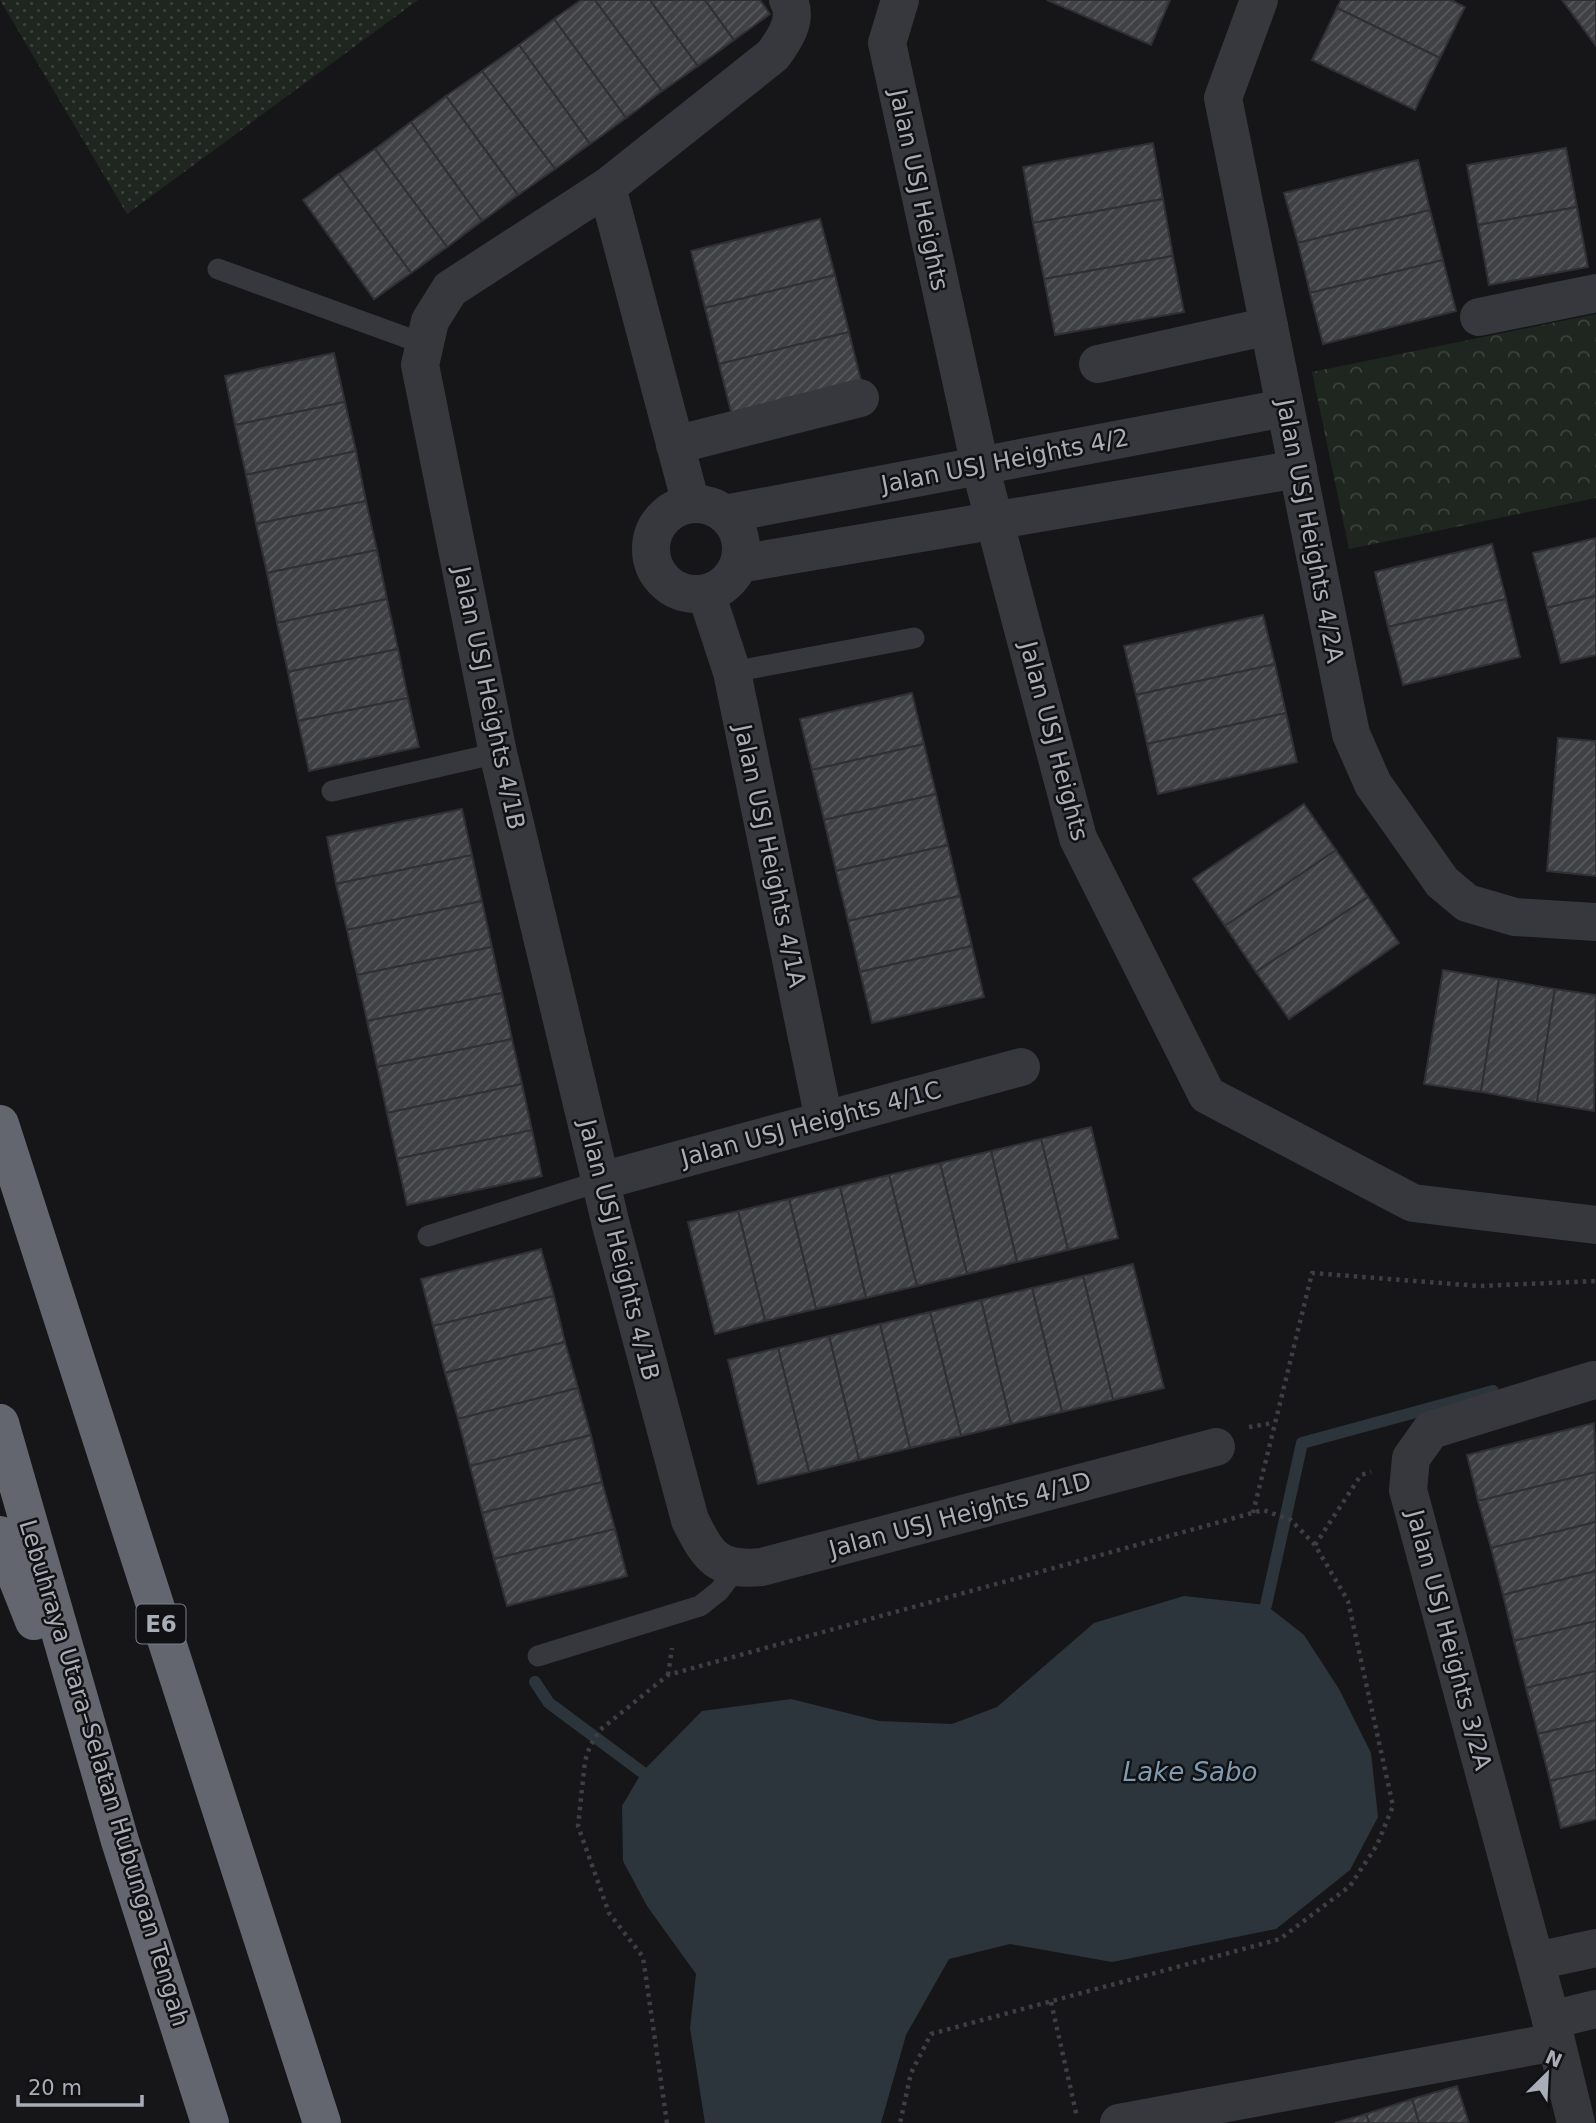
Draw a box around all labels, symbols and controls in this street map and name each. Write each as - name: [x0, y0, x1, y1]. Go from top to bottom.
- street label: Jalan USJ Heights: [884, 85, 954, 293]
- street label: Jalan USJ Heights 4/2A: [1270, 395, 1349, 666]
- street label: Jalan USJ Heights 4/2: [877, 423, 1131, 499]
- street label: Jalan USJ Heights 4/1B: [447, 562, 531, 832]
- street label: Jalan USJ Heights: [1013, 636, 1094, 844]
- street label: Jalan USJ Heights 4/1A: [728, 720, 812, 991]
- street label: Jalan USJ Heights 4/1C: [676, 1076, 944, 1173]
- street label: Jalan USJ Heights 4/1B: [573, 1115, 665, 1383]
- street label: Jalan USJ Heights 4/1D: [824, 1467, 1094, 1564]
- street label: Jalan USJ Heights 3/2A: [1400, 1505, 1497, 1774]
- street label: Lebuhraya Utara–Selatan Hubungan Tengah: [13, 1516, 195, 2030]
- road number: E6: [136, 1604, 186, 1644]
- water label: Lake Sabo: [1123, 1757, 1257, 1787]
- north arrow: [1512, 2039, 1582, 2109]
- text: N: [1542, 2045, 1566, 2072]
- scale bar: [18, 2064, 142, 2108]
- text: 20 m: [28, 2076, 82, 2100]

